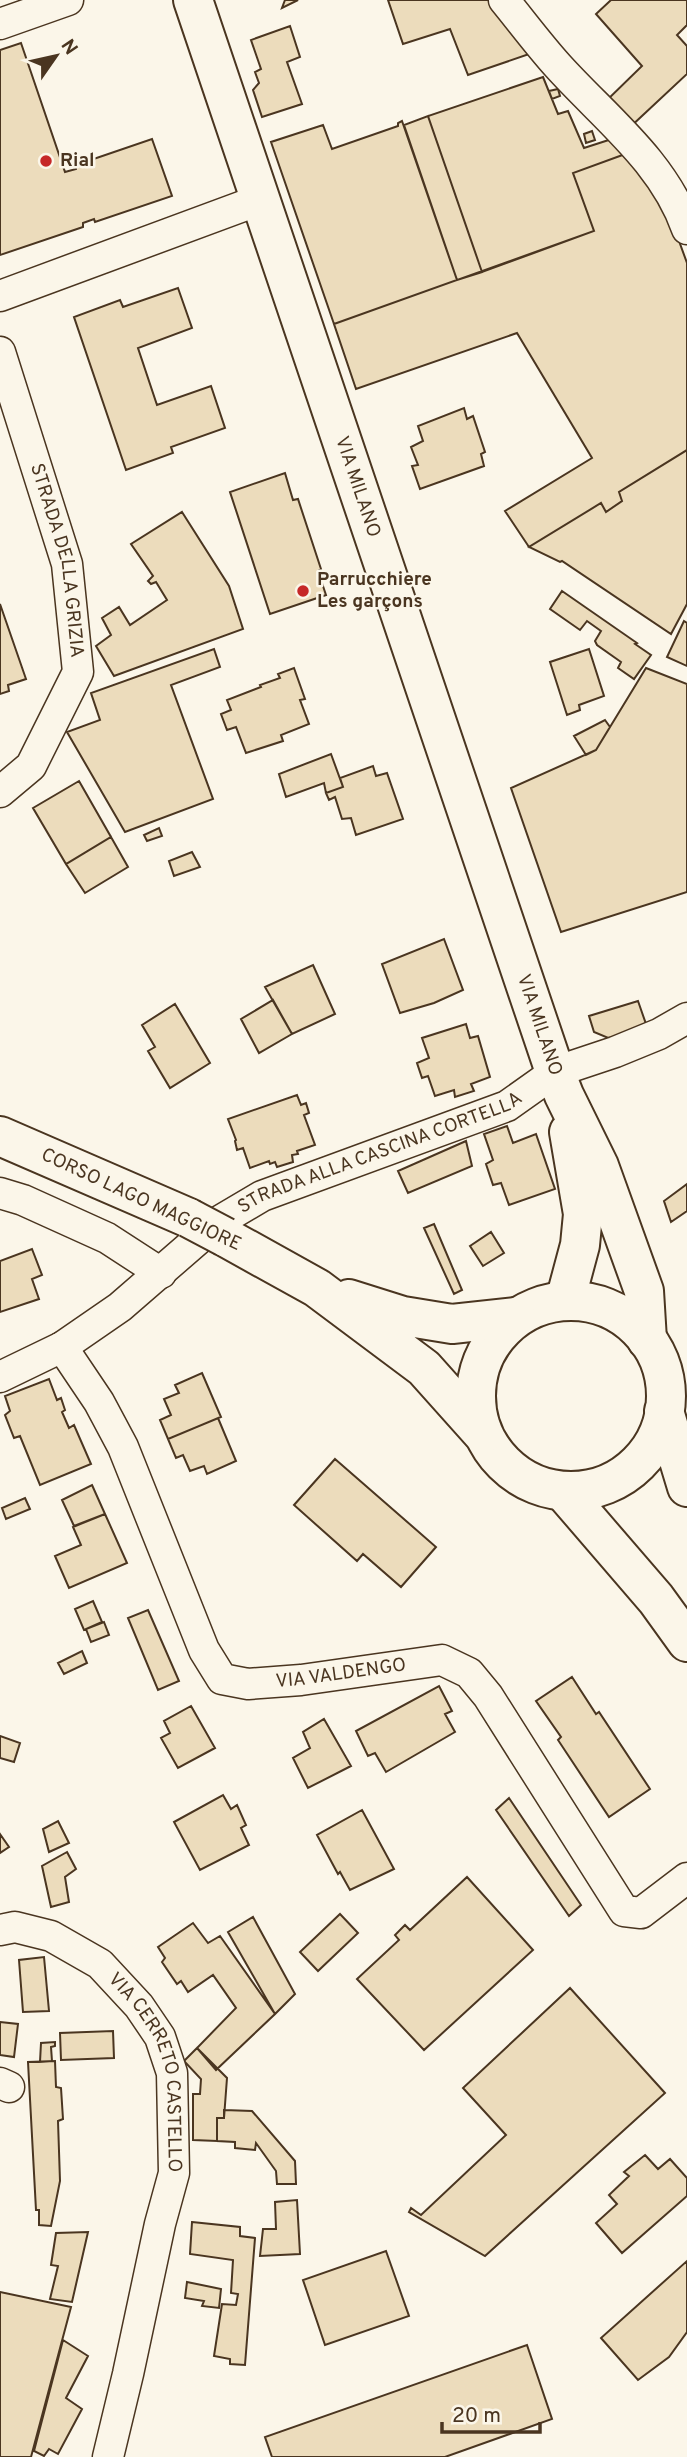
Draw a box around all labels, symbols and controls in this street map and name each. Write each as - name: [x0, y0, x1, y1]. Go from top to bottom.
- north arrow: [21, 21, 91, 91]
- text: N: [55, 35, 82, 60]
- place label: Rial: [60, 149, 95, 173]
- marker: Rial: [38, 153, 54, 169]
- street label: VIA MILANO: [329, 433, 386, 541]
- street label: STRADA DELLA GRIZIA: [24, 461, 88, 659]
- place label: Parrucchiere Les garçons: [317, 568, 432, 614]
- marker: Parrucchiere Les garçons: [295, 583, 311, 599]
- street label: VIA MILANO: [511, 971, 567, 1079]
- street label: STRADA ALLA CASCINA CORTELLA: [234, 1087, 527, 1219]
- street label: CORSO LAGO MAGGIORE: [37, 1143, 245, 1257]
- street label: VIA VALDENGO: [275, 1653, 408, 1694]
- street label: VIA CERRETO CASTELLO: [102, 1968, 186, 2172]
- scale bar: [442, 2390, 540, 2434]
- text: 20 m: [452, 2403, 501, 2430]

